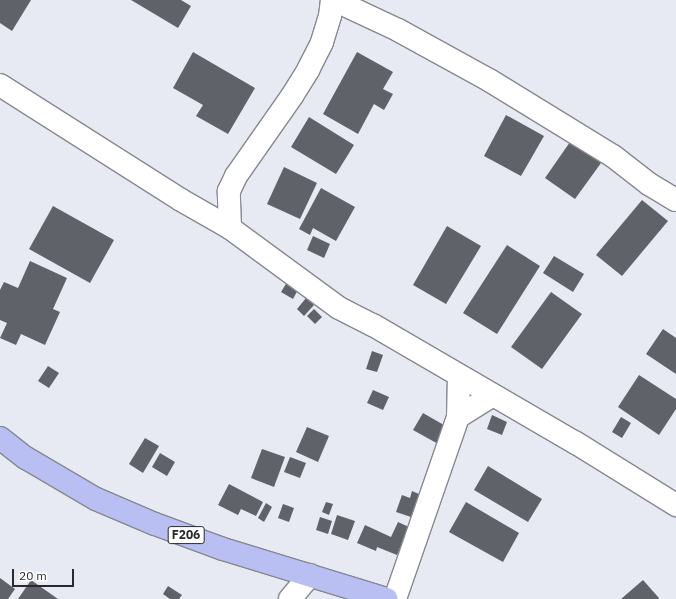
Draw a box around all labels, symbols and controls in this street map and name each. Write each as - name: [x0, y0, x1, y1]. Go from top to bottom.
- road number: F206: [167, 525, 205, 545]
- scale bar: [14, 561, 76, 587]
- text: 20 m: [19, 568, 47, 583]

